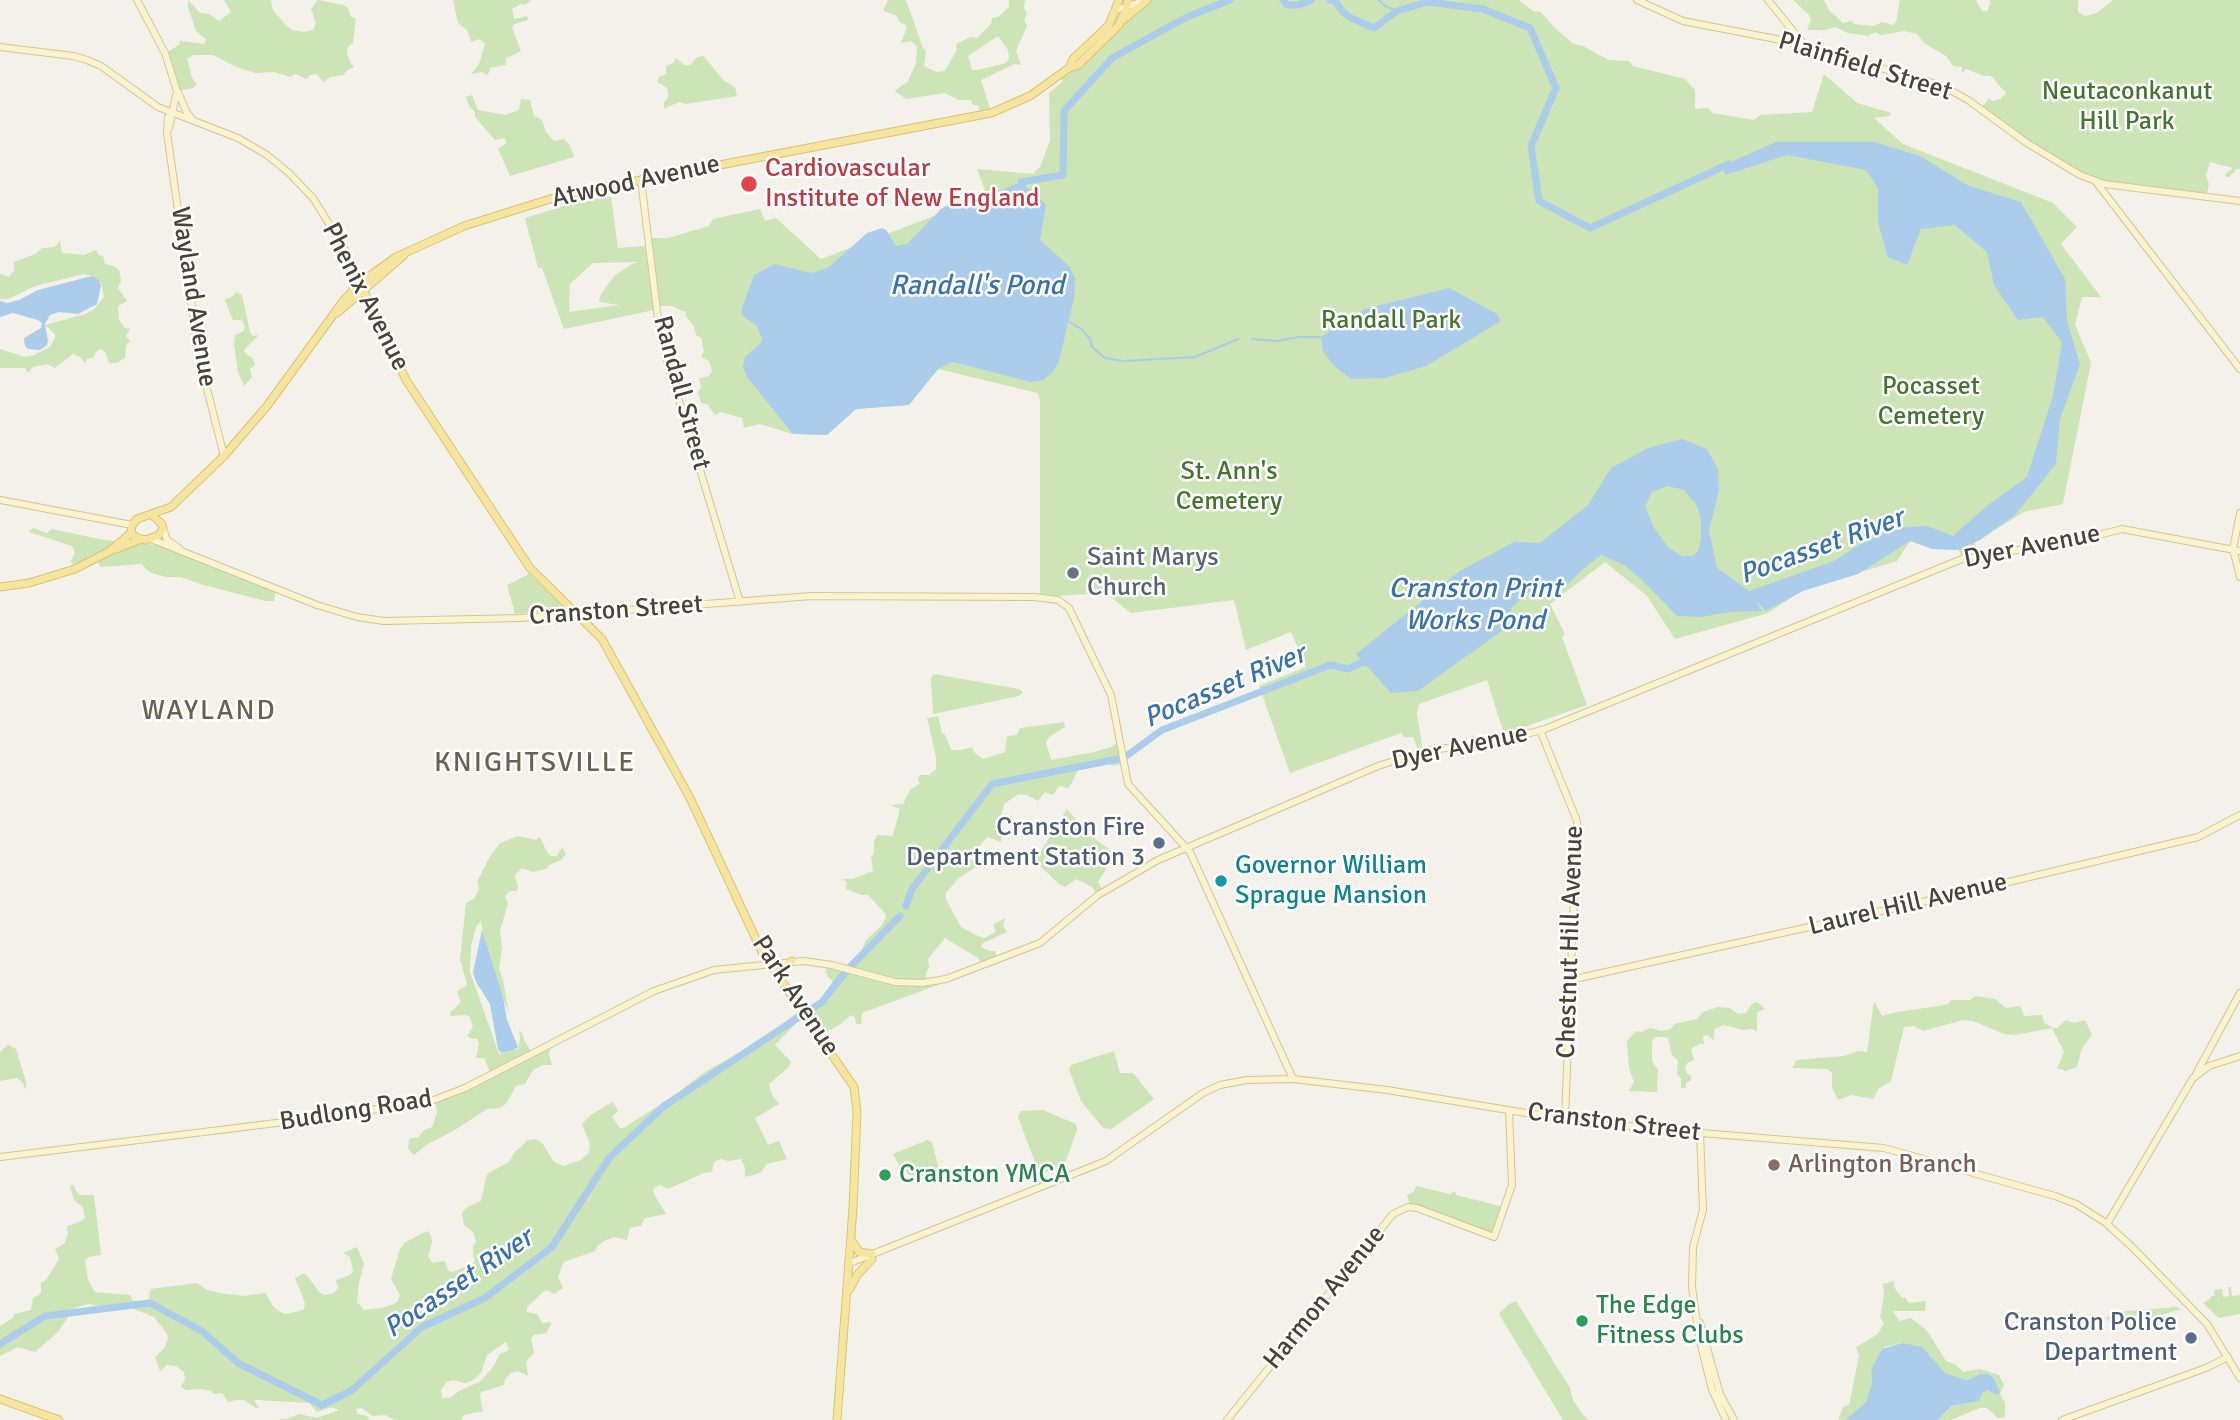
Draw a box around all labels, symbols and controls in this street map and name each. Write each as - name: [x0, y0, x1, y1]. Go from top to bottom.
- street label: Plainfield Street: [1775, 26, 1955, 108]
- park label: Neutaconkanut Hill Park: [2042, 76, 2212, 138]
- street label: Atwood Avenue: [549, 149, 723, 215]
- place label: Cardiovascular Institute of New England: [765, 153, 1039, 214]
- marker: Cardiovascular Institute of New England: [739, 174, 759, 194]
- street label: Wayland Avenue: [163, 205, 223, 389]
- street label: Phenix Avenue: [314, 218, 416, 376]
- water label: Randall's Pond: [890, 270, 1064, 304]
- park label: Randall Park: [1321, 305, 1461, 337]
- street label: Randall Street: [645, 313, 717, 473]
- park label: Pocasset Cemetery: [1878, 371, 1984, 432]
- park label: St. Ann's Cemetery: [1176, 456, 1282, 518]
- water label: Pocasset River: [1735, 502, 1909, 592]
- street label: Dyer Avenue: [1961, 518, 2103, 576]
- place label: Saint Marys Church: [1087, 542, 1219, 604]
- marker: Saint Marys Church: [1065, 565, 1081, 581]
- water label: Cranston Print Works Pond: [1388, 573, 1562, 639]
- street label: Cranston Street: [528, 589, 704, 633]
- water label: Pocasset River: [1139, 638, 1311, 736]
- district label: WAYLAND: [142, 695, 276, 729]
- street label: Dyer Avenue: [1389, 718, 1531, 778]
- district label: KNIGHTSVILLE: [435, 747, 635, 781]
- place label: Cranston Fire Department Station 3: [906, 812, 1145, 874]
- street label: Chestnut Hill Avenue: [1551, 825, 1591, 1059]
- marker: Cranston Fire Department Station 3: [1151, 835, 1167, 851]
- place label: Governor William Sprague Mansion: [1235, 850, 1427, 912]
- street label: Laurel Hill Avenue: [1806, 867, 2010, 943]
- marker: Governor William Sprague Mansion: [1213, 873, 1229, 889]
- street label: Park Avenue: [745, 930, 845, 1062]
- street label: Budlong Road: [278, 1084, 434, 1138]
- street label: Cranston Street: [1526, 1097, 1702, 1149]
- place label: Arlington Branch: [1788, 1149, 1977, 1181]
- marker: Arlington Branch: [1766, 1157, 1782, 1173]
- place label: Cranston YMCA: [899, 1159, 1070, 1191]
- marker: Cranston YMCA: [877, 1167, 893, 1183]
- street label: Harmon Avenue: [1258, 1220, 1392, 1376]
- water label: Pocasset River: [378, 1222, 540, 1346]
- place label: The Edge Fitness Clubs: [1596, 1290, 1744, 1352]
- place label: Cranston Police Department: [2004, 1307, 2177, 1368]
- marker: The Edge Fitness Clubs: [1574, 1313, 1590, 1329]
- marker: Cranston Police Department: [2183, 1330, 2199, 1346]

